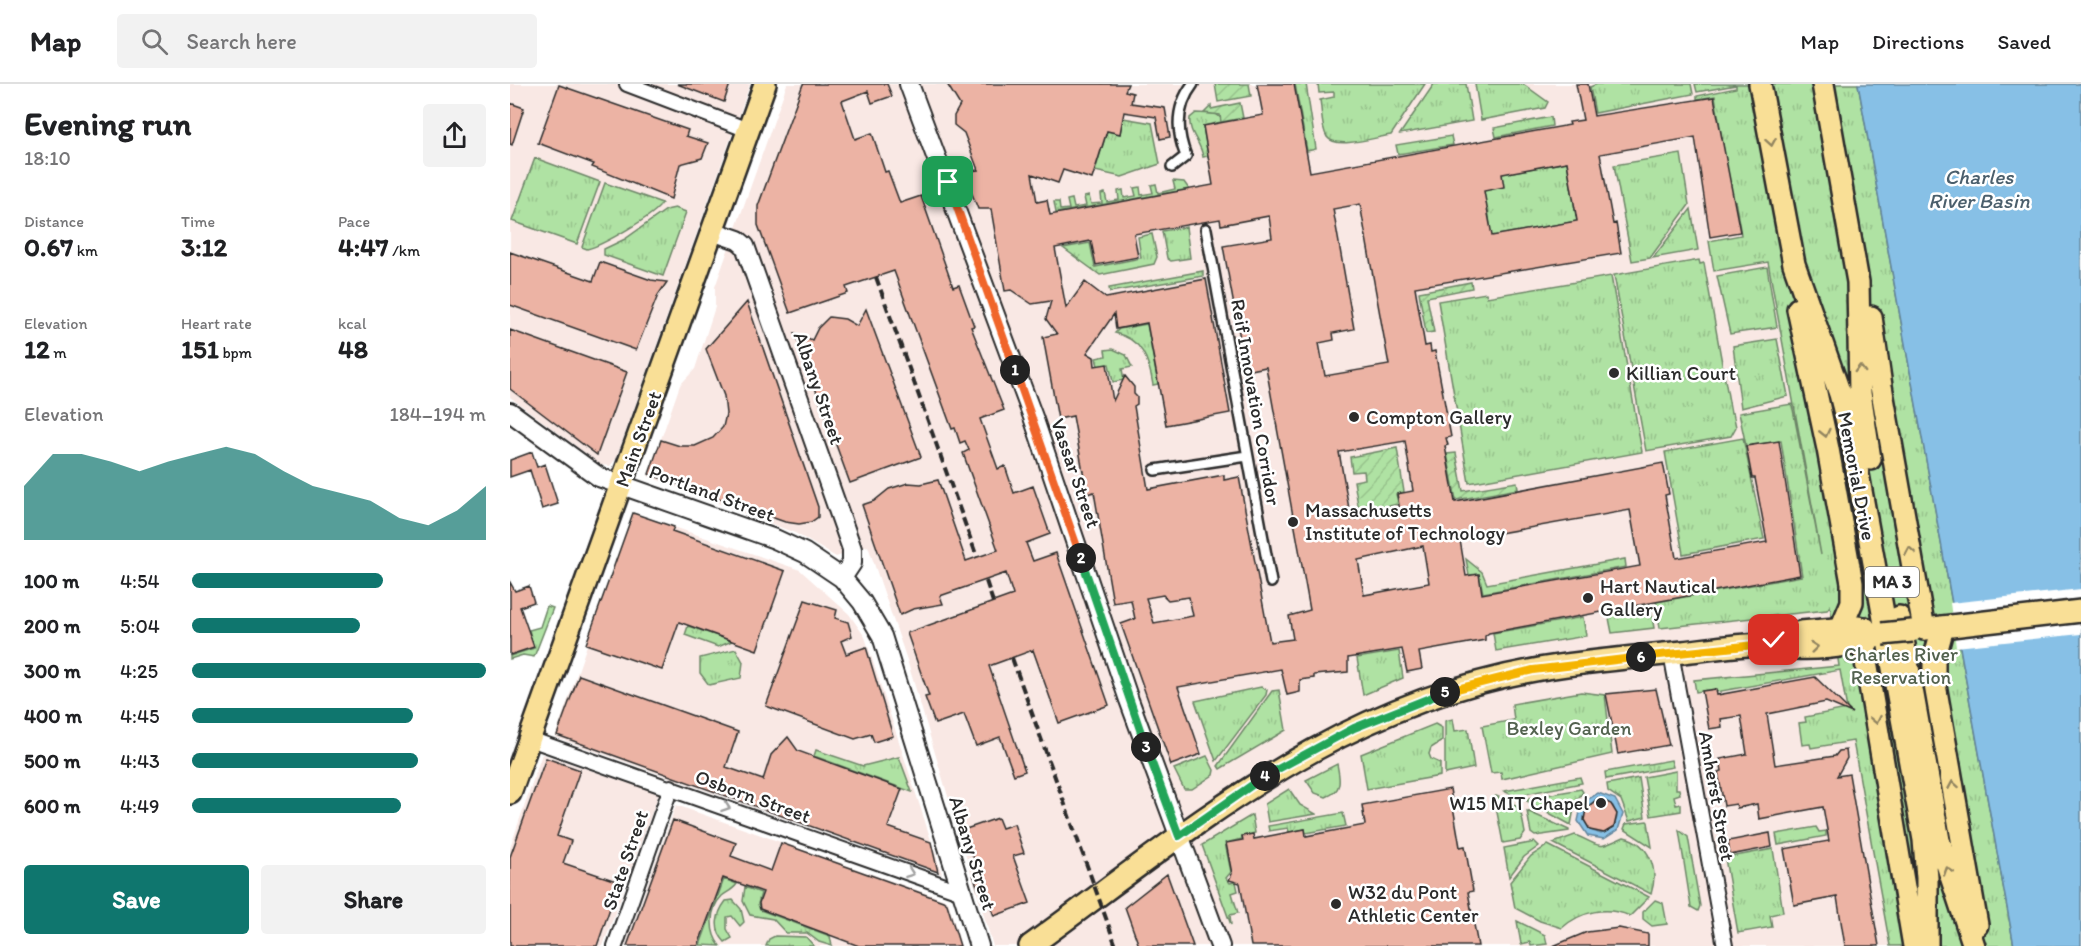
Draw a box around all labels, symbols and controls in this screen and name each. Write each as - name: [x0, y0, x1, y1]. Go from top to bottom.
- search box: [117, 14, 537, 68]
- text: Map: [30, 24, 81, 58]
- icon: search: [138, 25, 171, 58]
- text: Search here: [186, 28, 297, 55]
- text: Map: [1801, 29, 1839, 54]
- text: Directions: [1872, 29, 1964, 54]
- text: Saved: [1997, 29, 2051, 54]
- text: Evening run: [24, 104, 191, 143]
- button: share: [423, 104, 486, 167]
- one-way arrow: [1764, 136, 1777, 146]
- text: 18:10: [24, 146, 71, 170]
- pin: [922, 156, 973, 207]
- water label: Charles River Basin: [1928, 164, 2030, 213]
- icon: arrive: [931, 165, 964, 198]
- text: Distance: [24, 212, 84, 231]
- text: Time: [181, 212, 215, 231]
- text: Pace: [338, 212, 370, 231]
- text: 0.67: [24, 231, 73, 263]
- text: 3:12: [181, 231, 227, 263]
- text: 4:47: [338, 231, 389, 263]
- text: km: [73, 241, 98, 260]
- text: /km: [389, 241, 420, 260]
- street label: Reif Innovation Corridor: [1226, 297, 1286, 507]
- text: Elevation: [24, 314, 88, 333]
- text: Heart rate: [181, 314, 252, 333]
- text: kcal: [338, 314, 366, 333]
- street label: Albany Street: [788, 328, 850, 448]
- text: 12: [24, 333, 50, 365]
- text: 151: [181, 333, 219, 365]
- text: 48: [338, 333, 368, 365]
- text: m: [50, 343, 67, 362]
- text: bpm: [219, 343, 252, 362]
- pin: 1: [1000, 355, 1030, 385]
- text: 1: [1011, 360, 1019, 379]
- place label: Killian Court: [1626, 361, 1737, 385]
- one-way arrow: [1854, 365, 1866, 374]
- marker: Killian Court: [1607, 366, 1621, 380]
- street label: Main Street: [610, 388, 666, 490]
- text: Elevation: [24, 402, 103, 426]
- text: 184–194 m: [390, 402, 486, 426]
- place label: Compton Gallery: [1366, 405, 1512, 429]
- marker: Compton Gallery: [1347, 410, 1361, 424]
- street label: Memorial Drive: [1833, 410, 1881, 542]
- street label: Vassar Street: [1046, 415, 1106, 531]
- one-way arrow: [1817, 428, 1830, 438]
- street label: Portland Street: [646, 459, 778, 527]
- place label: Massachusetts Institute of Technology: [1305, 498, 1506, 545]
- marker: Massachusetts Institute of Technology: [1286, 515, 1300, 529]
- pin: 2: [1066, 543, 1096, 573]
- one-way arrow: [1904, 546, 1917, 556]
- text: 2: [1077, 548, 1085, 567]
- road number: MA 3: [1865, 567, 1919, 597]
- text: 100 m: [24, 569, 79, 593]
- text: 4:54: [120, 569, 159, 593]
- place label: Hart Nautical Gallery: [1600, 574, 1716, 621]
- marker: Hart Nautical Gallery: [1581, 591, 1595, 605]
- text: 200 m: [24, 614, 80, 638]
- text: 5:04: [120, 614, 160, 638]
- pin: [1748, 614, 1799, 665]
- icon: check: [1757, 623, 1790, 656]
- one-way arrow: [1809, 641, 1818, 654]
- pin: 6: [1626, 642, 1656, 672]
- park label: Charles River Reservation: [1844, 642, 1958, 689]
- text: 6: [1637, 647, 1645, 666]
- text: 300 m: [24, 659, 81, 683]
- text: 4:25: [120, 659, 158, 683]
- pin: 5: [1430, 677, 1460, 707]
- text: 5: [1441, 682, 1449, 701]
- text: 400 m: [24, 704, 82, 728]
- text: 4:45: [120, 704, 159, 728]
- one-way arrow: [1869, 714, 1882, 724]
- park label: Bexley Garden: [1506, 716, 1632, 740]
- street label: Amherst Street: [1694, 729, 1740, 863]
- pin: 3: [1131, 732, 1161, 762]
- text: 3: [1142, 737, 1150, 756]
- text: 500 m: [24, 749, 80, 773]
- text: 4:43: [120, 749, 160, 773]
- pin: 4: [1250, 761, 1280, 791]
- street label: Osborn Street: [692, 764, 814, 828]
- text: 4: [1260, 766, 1270, 785]
- one-way arrow: [1947, 780, 1960, 790]
- place label: W15 MIT Chapel: [1449, 791, 1589, 815]
- street label: Albany Street: [944, 793, 1002, 913]
- text: 600 m: [24, 794, 81, 818]
- text: 4:49: [120, 794, 159, 818]
- marker: W15 MIT Chapel: [1594, 796, 1608, 810]
- one-way arrow: [720, 800, 731, 813]
- street label: State Street: [597, 806, 653, 913]
- button: Save: [24, 865, 249, 934]
- button: Share: [261, 865, 486, 934]
- one-way arrow: [904, 866, 915, 878]
- one-way arrow: [1942, 866, 1955, 877]
- place label: W32 du Pont Athletic Center: [1348, 880, 1479, 927]
- marker: W32 du Pont Athletic Center: [1329, 897, 1343, 911]

